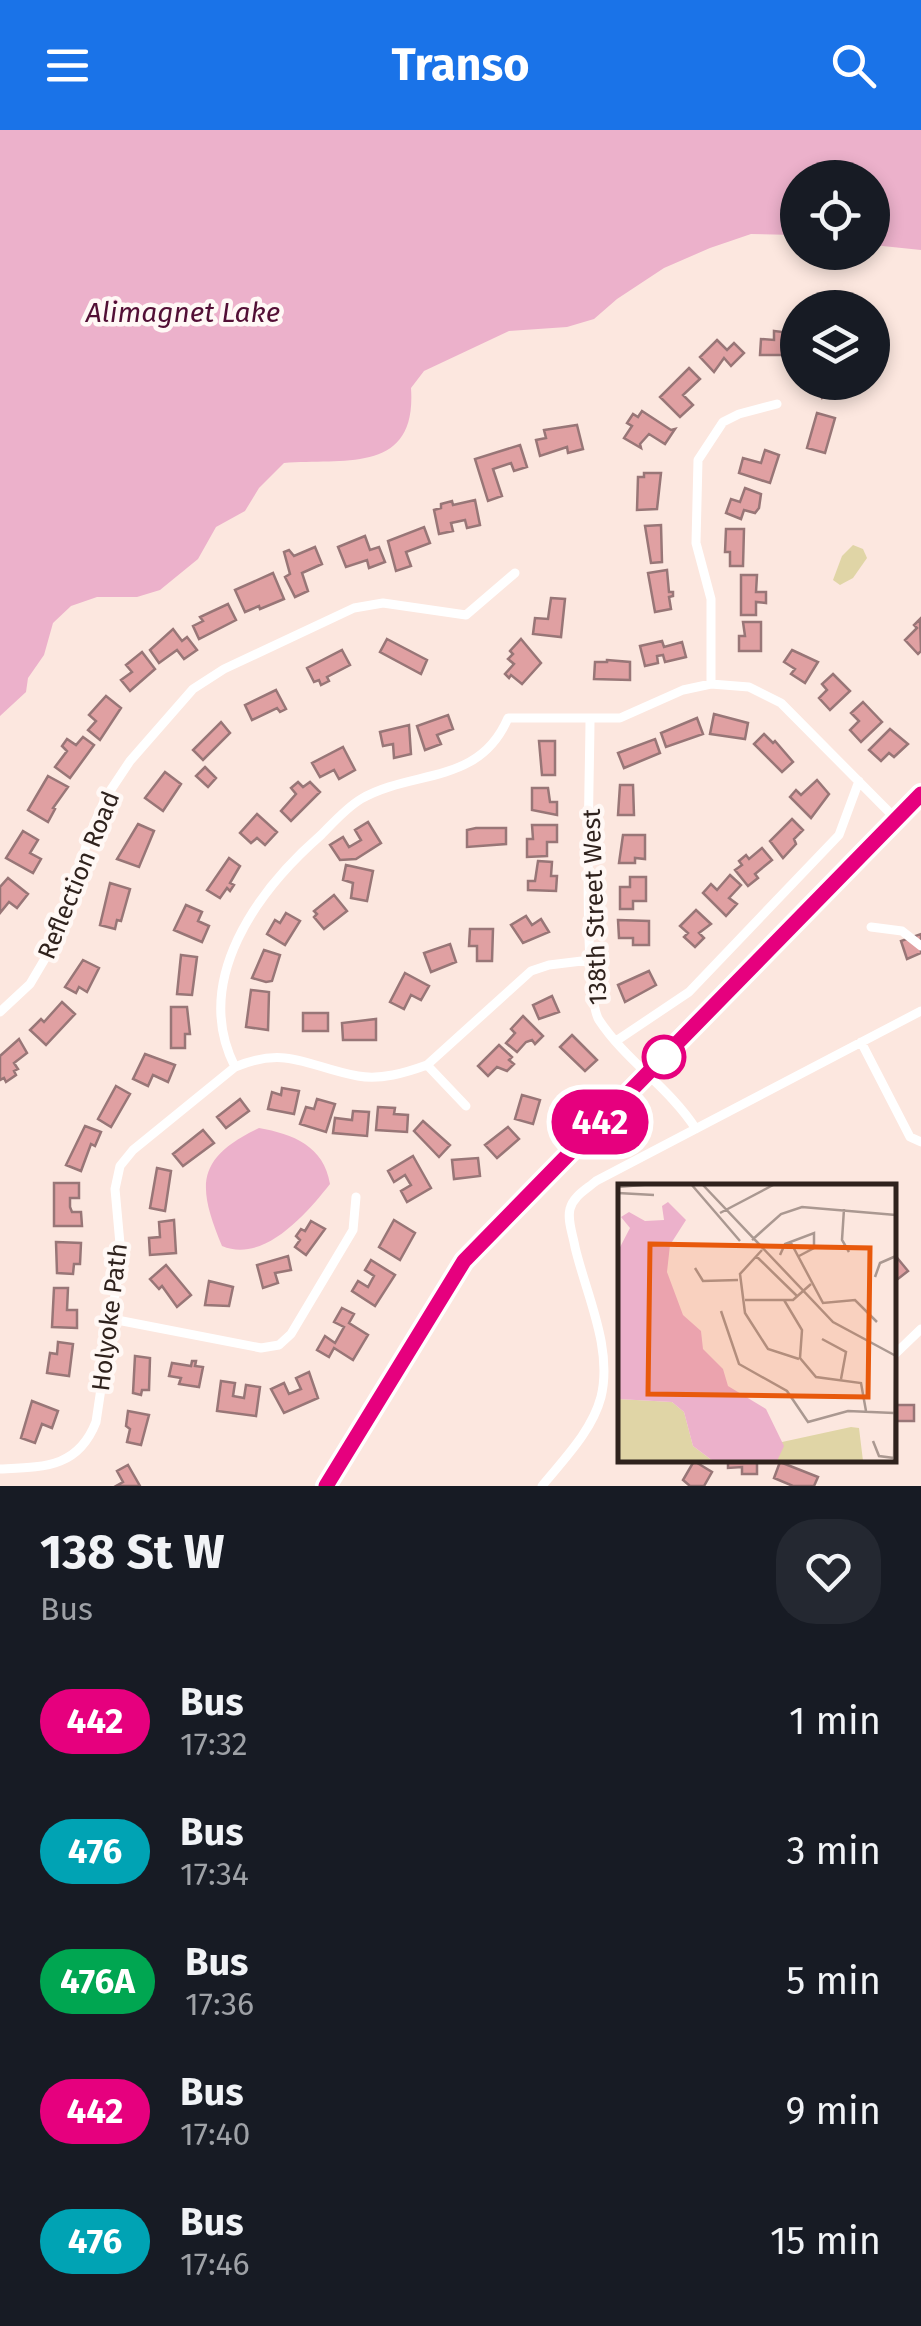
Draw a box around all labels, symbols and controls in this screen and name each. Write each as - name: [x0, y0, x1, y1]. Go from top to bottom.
- icon: menu: [40, 38, 95, 93]
- text: Transo: [391, 38, 530, 92]
- icon: search: [826, 38, 881, 93]
- map controls: [780, 160, 890, 400]
- button: locate: [780, 160, 890, 270]
- button: layers: [780, 290, 890, 400]
- water label: Alimagnet Lake: [85, 296, 280, 329]
- street label: Reflection Road: [32, 787, 126, 964]
- street label: 138th Street West: [577, 807, 613, 1006]
- unlabelled marker: [643, 1036, 685, 1078]
- line badge: 442: [542, 1090, 658, 1154]
- text: 442: [572, 1101, 628, 1143]
- inset map: [618, 1184, 896, 1461]
- street label: Holyoke Path: [86, 1241, 134, 1393]
- button: heart: [776, 1519, 881, 1624]
- text: 138 St W: [40, 1523, 225, 1581]
- text: Bus: [40, 1590, 93, 1628]
- text: Bus: [180, 1679, 244, 1725]
- text: 1 min: [789, 1698, 881, 1744]
- text: 442: [67, 1700, 123, 1742]
- text: 17:32: [180, 1725, 248, 1763]
- text: Bus: [180, 1809, 244, 1855]
- text: 3 min: [786, 1828, 881, 1874]
- text: 476: [68, 1830, 122, 1872]
- text: 17:34: [180, 1855, 249, 1893]
- text: Bus: [185, 1939, 248, 1985]
- text: 5 min: [786, 1958, 881, 2004]
- text: 476A: [60, 1960, 135, 2002]
- text: 17:36: [185, 1985, 254, 2023]
- text: Bus: [180, 2069, 244, 2115]
- text: 9 min: [785, 2088, 881, 2134]
- text: 442: [67, 2090, 123, 2132]
- text: 17:40: [180, 2115, 250, 2153]
- text: Bus: [180, 2199, 244, 2245]
- text: 15 min: [770, 2218, 881, 2264]
- text: 476: [68, 2220, 122, 2262]
- text: 17:46: [180, 2245, 250, 2283]

